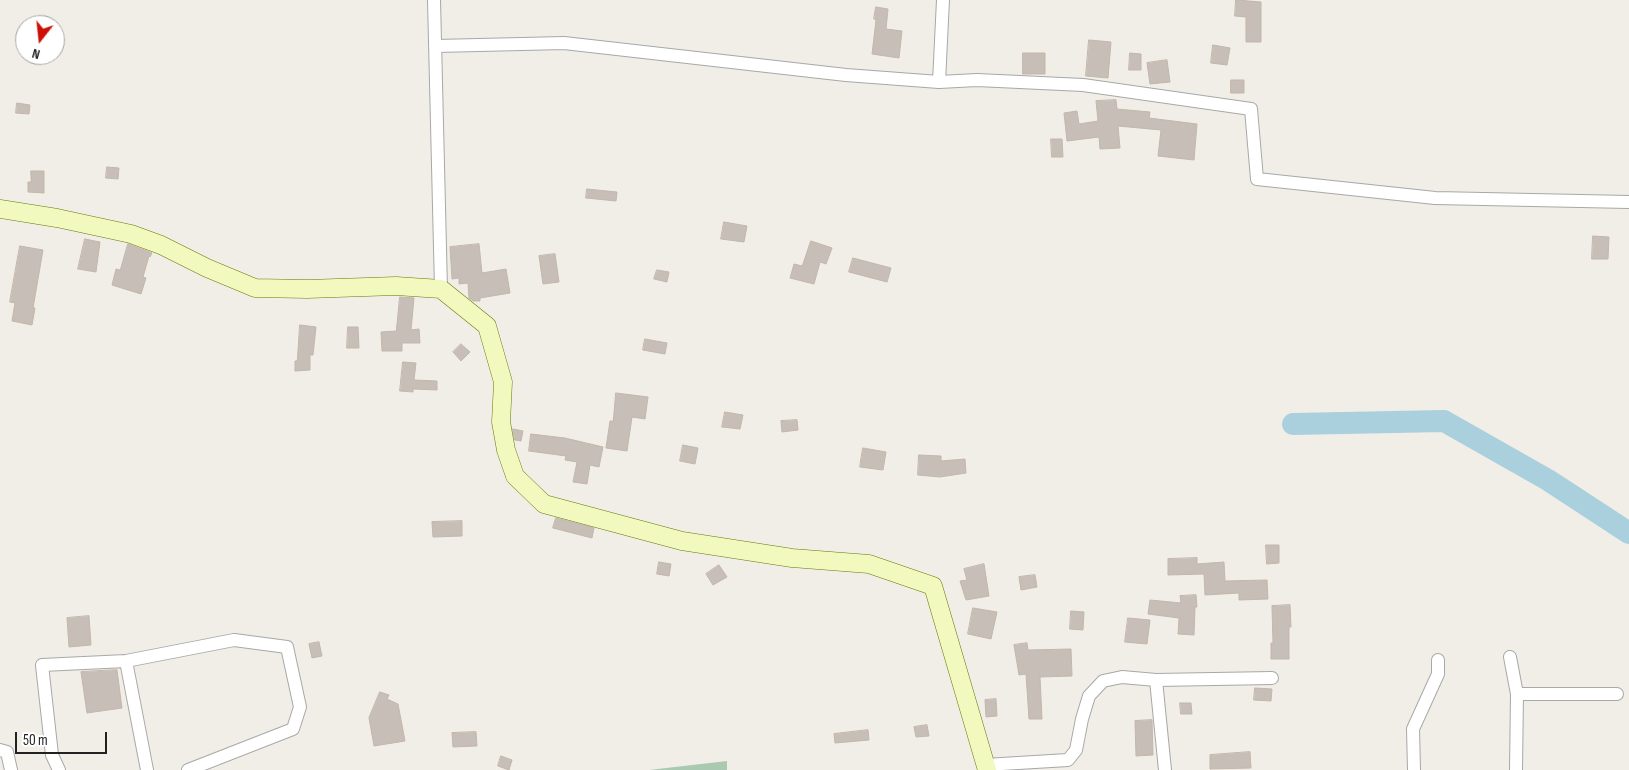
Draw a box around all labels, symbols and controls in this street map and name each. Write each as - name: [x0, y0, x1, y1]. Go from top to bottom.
- north arrow: [15, 15, 65, 65]
- text: N: [30, 45, 42, 63]
- scale bar: [18, 722, 110, 754]
- text: 50 m: [23, 731, 48, 750]

